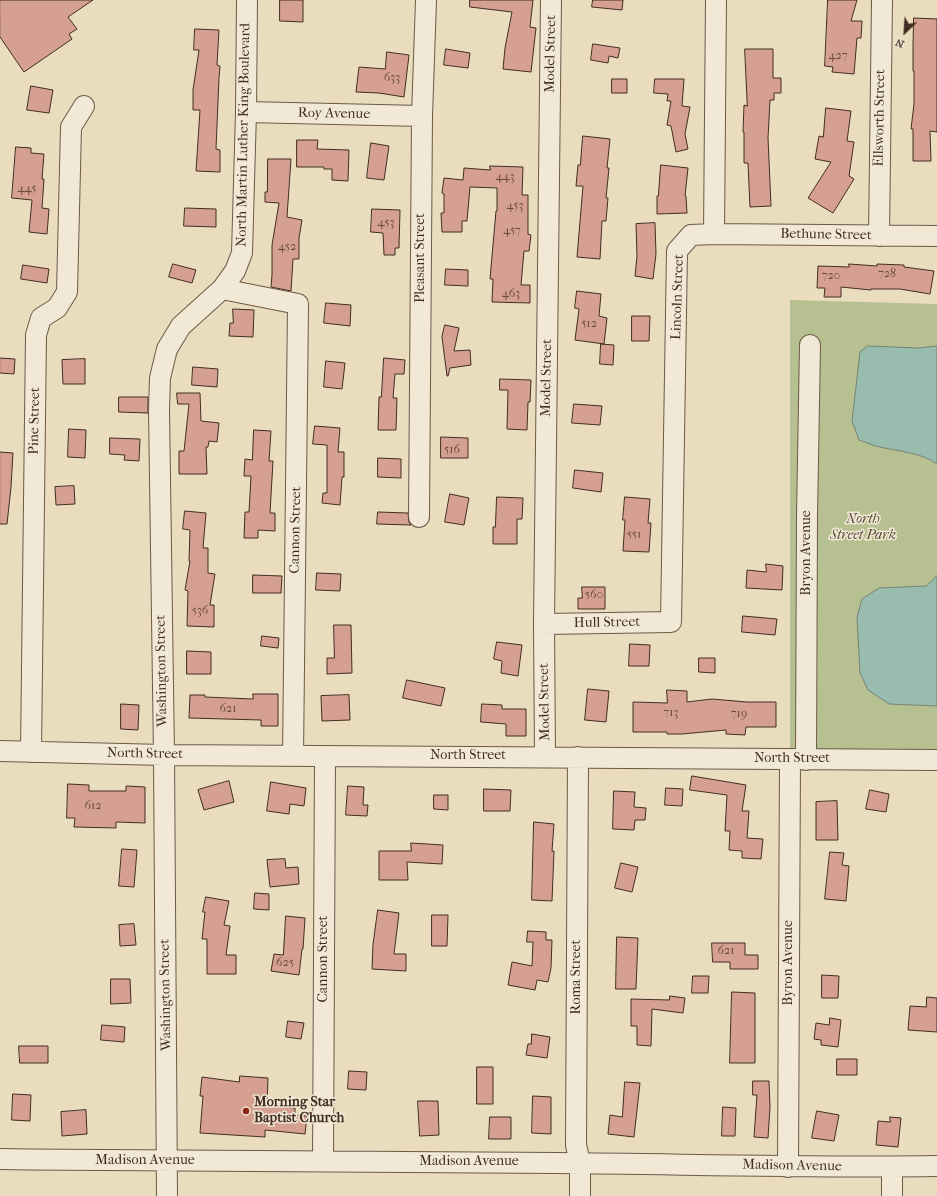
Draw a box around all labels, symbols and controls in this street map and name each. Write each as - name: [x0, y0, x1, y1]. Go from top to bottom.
- north arrow: [885, 12, 925, 52]
- street label: Model Street: [542, 15, 560, 93]
- street label: North Martin Luther King Boulevard: [234, 23, 254, 247]
- text: N: [893, 36, 906, 51]
- house number: 427: [828, 49, 848, 63]
- street label: Ellsworth Street: [871, 69, 889, 167]
- house number: 633: [384, 71, 400, 85]
- street label: Roy Avenue: [298, 105, 370, 123]
- house number: 443: [495, 170, 515, 184]
- house number: 445: [17, 182, 37, 196]
- house number: 453: [507, 199, 523, 213]
- street label: Pleasant Street: [413, 213, 429, 303]
- house number: 453: [378, 216, 394, 230]
- house number: 457: [503, 224, 521, 238]
- street label: Bethune Street: [780, 226, 872, 244]
- house number: 452: [278, 240, 296, 254]
- street label: Lincoln Street: [668, 254, 688, 340]
- house number: 728: [878, 267, 896, 281]
- house number: 720: [822, 269, 840, 283]
- house number: 463: [502, 287, 520, 301]
- house number: 512: [581, 317, 597, 331]
- street label: Model Street: [538, 339, 556, 417]
- street label: Pine Street: [26, 387, 44, 455]
- house number: 516: [444, 443, 460, 457]
- street label: Cannon Street: [287, 486, 305, 574]
- street label: Bryon Avenue: [799, 510, 815, 596]
- park label: North Street Park: [830, 512, 896, 544]
- house number: 551: [627, 528, 641, 542]
- house number: 560: [585, 588, 603, 602]
- house number: 536: [192, 604, 208, 618]
- street label: Hull Street: [574, 614, 640, 632]
- street label: Washington Street: [153, 615, 171, 727]
- street label: Model Street: [536, 663, 554, 741]
- house number: 621: [220, 702, 236, 716]
- house number: 713: [664, 706, 678, 720]
- house number: 719: [731, 707, 747, 721]
- street label: North Street: [107, 745, 183, 763]
- street label: North Street: [430, 748, 506, 764]
- street label: North Street: [754, 751, 830, 767]
- house number: 612: [85, 799, 101, 813]
- street label: Cannon Street: [316, 915, 332, 1003]
- street label: Byron Avenue: [781, 920, 797, 1006]
- street label: Washington Street: [157, 939, 175, 1051]
- street label: Roma Street: [569, 939, 585, 1015]
- house number: 621: [718, 944, 734, 958]
- house number: 625: [276, 956, 294, 970]
- place label: Morning Star Baptist Church: [254, 1095, 344, 1128]
- marker: Morning Star Baptist Church: [241, 1106, 251, 1116]
- street label: Madison Avenue: [95, 1153, 195, 1169]
- street label: Madison Avenue: [419, 1154, 519, 1170]
- street label: Madison Avenue: [742, 1157, 842, 1175]

